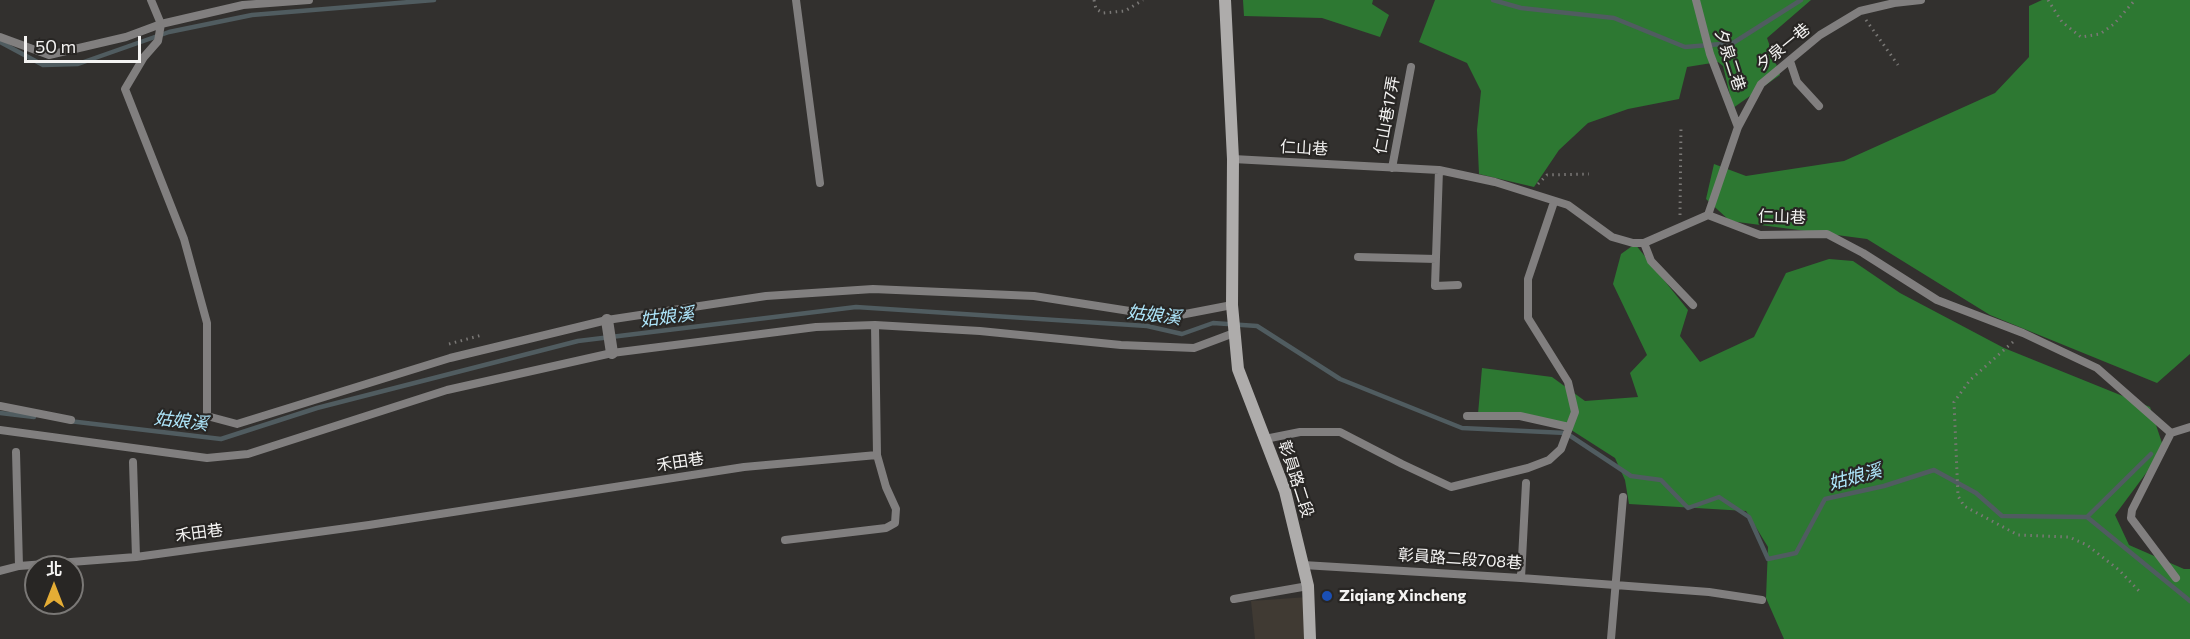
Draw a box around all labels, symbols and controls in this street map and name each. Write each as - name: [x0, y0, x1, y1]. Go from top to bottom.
- street label: 夕泉一巷: [1752, 19, 1814, 75]
- scale bar: [27, 24, 144, 62]
- street label: 夕泉二巷: [1711, 27, 1749, 93]
- text: 50 m: [35, 35, 76, 57]
- street label: 仁山巷17弄: [1371, 74, 1403, 156]
- street label: 仁山巷: [1280, 137, 1328, 159]
- street label: 仁山巷: [1758, 207, 1806, 227]
- water label: 姑娘溪: [1126, 301, 1182, 329]
- water label: 姑娘溪: [639, 303, 695, 331]
- water label: 姑娘溪: [153, 407, 209, 435]
- street label: 彰員路二段: [1275, 438, 1317, 520]
- street label: 禾田巷: [655, 449, 705, 475]
- water label: 姑娘溪: [1826, 460, 1884, 494]
- street label: 禾田巷: [174, 520, 224, 546]
- street label: 彰員路二段708巷: [1397, 545, 1523, 573]
- north arrow: [24, 555, 84, 615]
- text: 北: [46, 559, 62, 578]
- place label: Ziqiang Xincheng: [1339, 586, 1466, 606]
- marker: Ziqiang Xincheng: [1320, 589, 1334, 603]

